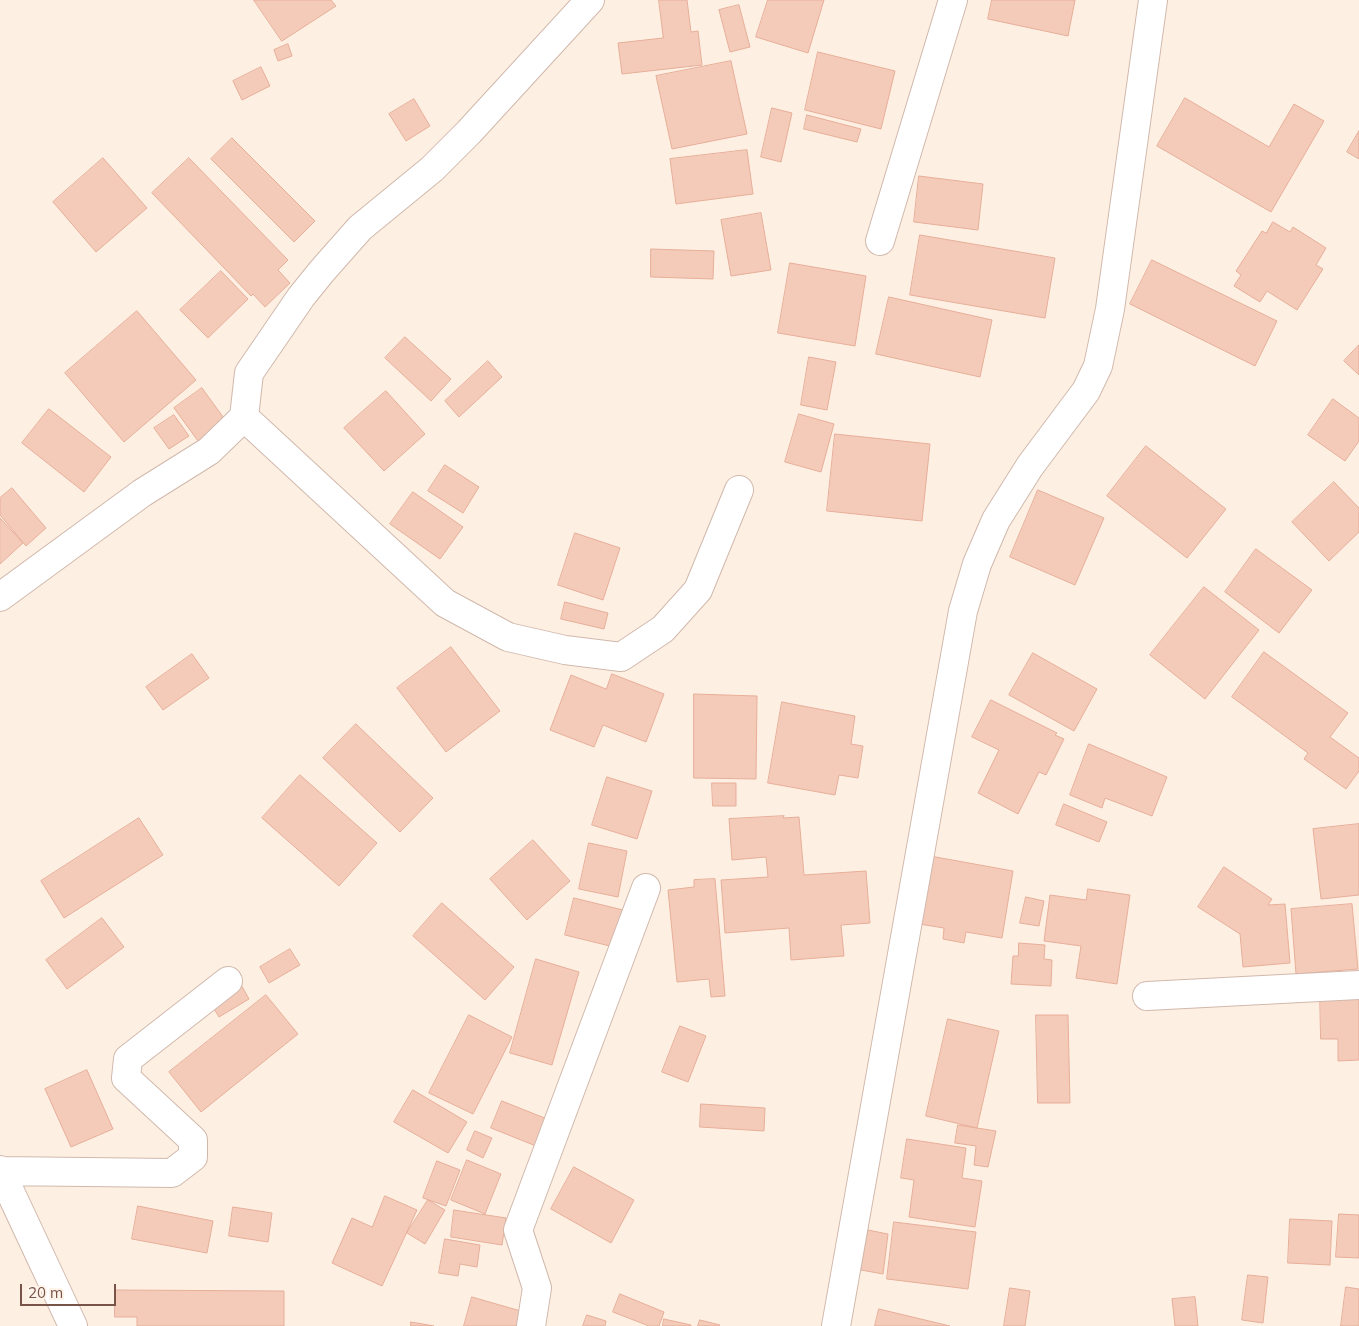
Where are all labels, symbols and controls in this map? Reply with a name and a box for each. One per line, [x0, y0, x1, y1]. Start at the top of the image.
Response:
scale bar [22, 1274, 119, 1306]
text: 20 m [28, 1283, 63, 1302]

